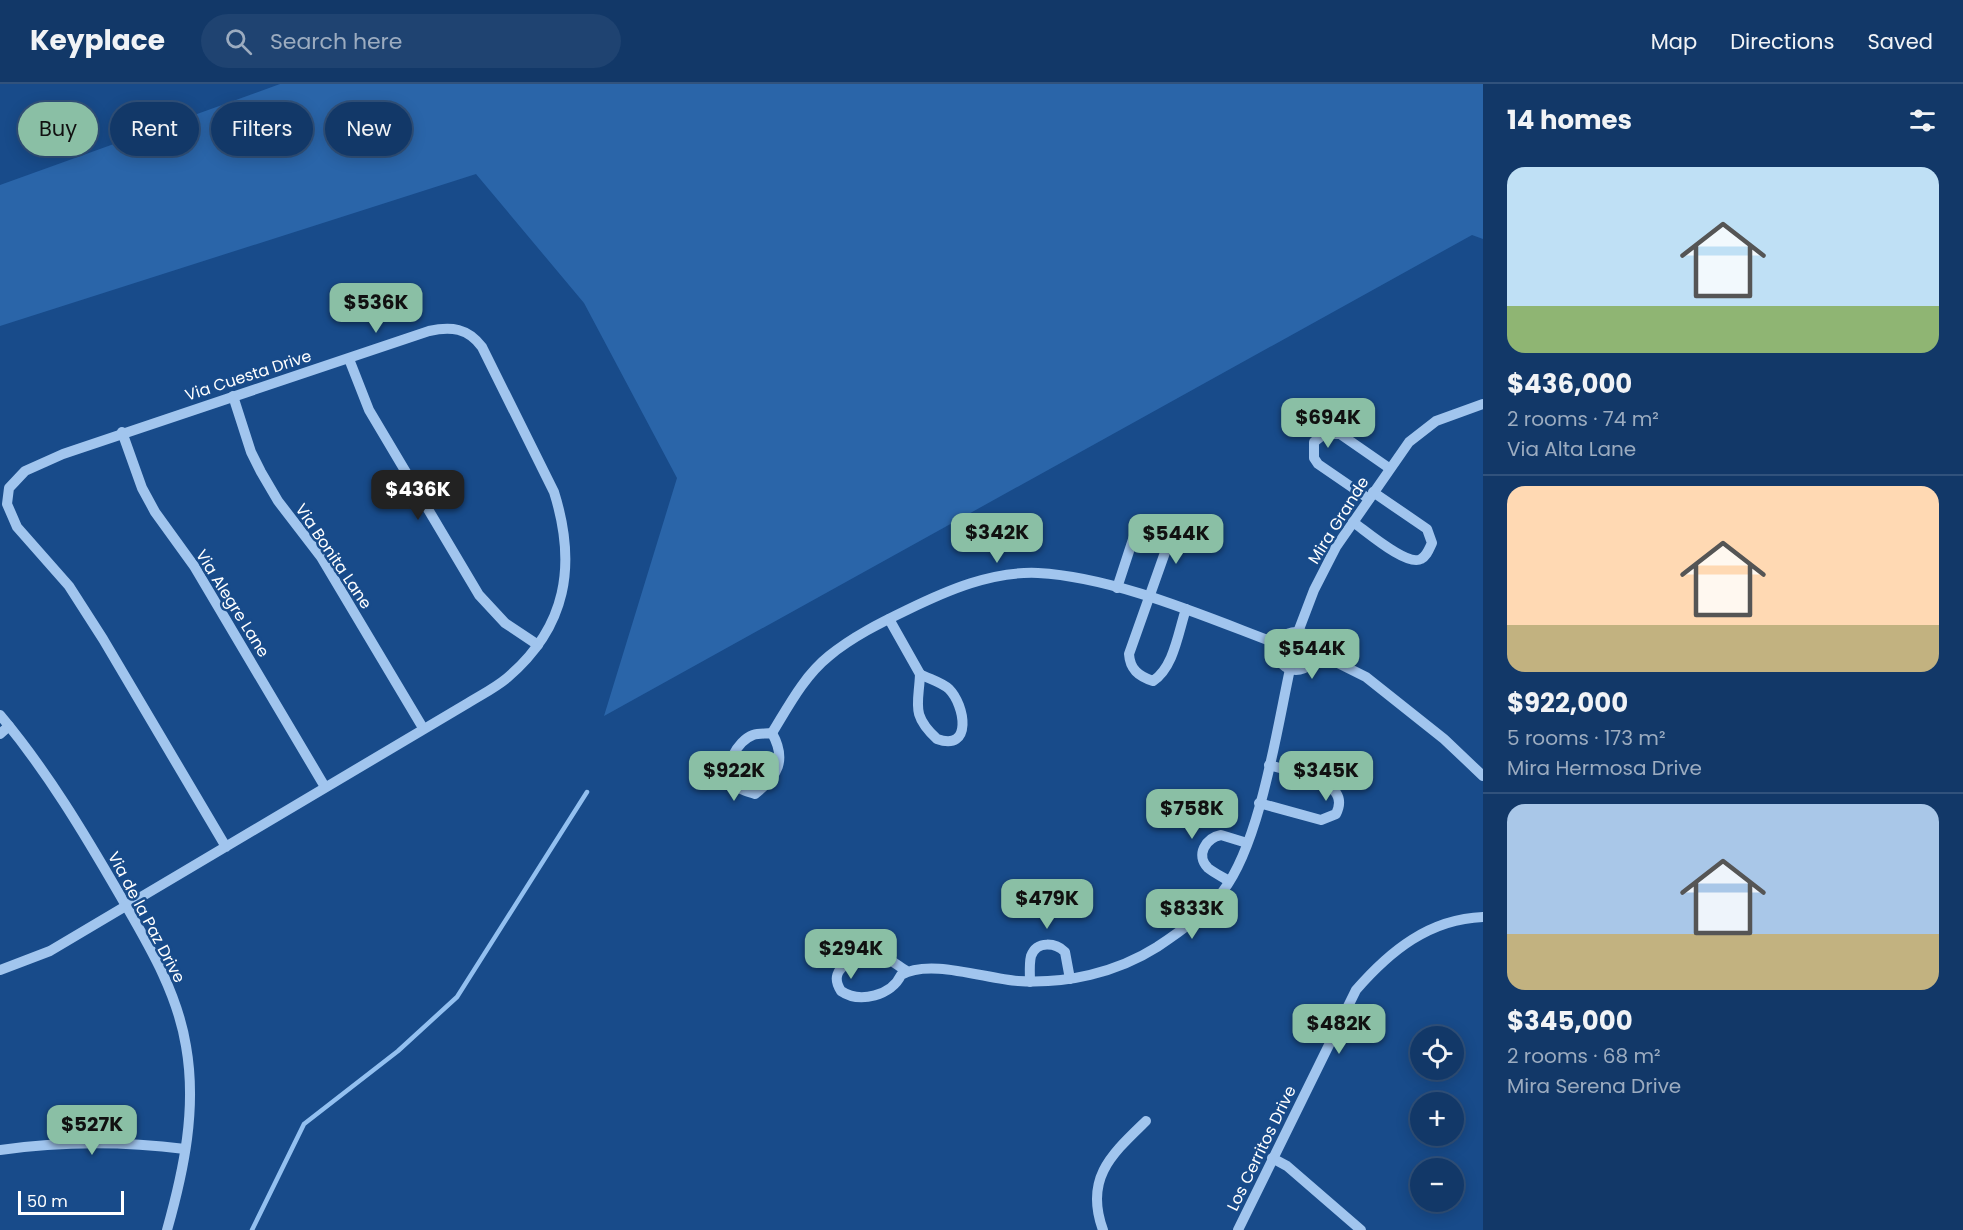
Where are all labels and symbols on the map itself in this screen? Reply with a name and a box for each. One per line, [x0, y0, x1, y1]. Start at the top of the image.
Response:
pin: $536K [334, 283, 418, 334]
street label: Via Cuesta Drive [182, 344, 314, 407]
pin: $694K [1286, 398, 1370, 449]
pin: $436K [376, 470, 460, 521]
street label: Mira Grande [1302, 472, 1374, 568]
street label: Via Bonita Lane [290, 499, 378, 614]
pin: $342K [955, 513, 1039, 564]
pin: $544K [1134, 514, 1218, 565]
street label: Via Alegre Lane [190, 545, 275, 662]
pin: $544K [1270, 629, 1354, 680]
pin: $922K [692, 751, 776, 802]
pin: $345K [1284, 751, 1368, 802]
pin: $758K [1150, 789, 1234, 840]
street label: Via de la Paz Drive [102, 848, 191, 987]
pin: $479K [1005, 879, 1089, 930]
pin: $833K [1150, 889, 1234, 940]
pin: $294K [809, 929, 893, 980]
pin: $482K [1297, 1004, 1381, 1055]
street label: Los Cerritos Drive [1221, 1082, 1302, 1215]
pin: $527K [50, 1105, 134, 1156]
scale bar [18, 1188, 124, 1216]

